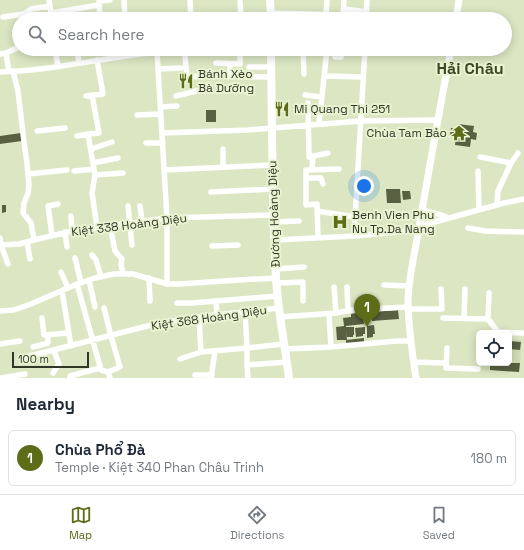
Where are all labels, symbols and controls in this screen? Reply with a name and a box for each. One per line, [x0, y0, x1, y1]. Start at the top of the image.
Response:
search box [12, 12, 512, 56]
icon: search [26, 23, 48, 45]
text: Search here [58, 25, 144, 44]
district label: Hải Châu [436, 58, 504, 79]
place label: Bánh Xèo Bà Dưỡng [198, 66, 254, 96]
restaurant icon: Bánh Xèo Bà Dưỡng [177, 72, 195, 90]
restaurant icon: Mi Quang Thi 251 [273, 100, 291, 118]
place label: Mi Quang Thi 251 [294, 101, 390, 117]
temple icon: Chùa Tam Bảo [450, 124, 468, 142]
place label: Chùa Tam Bảo [367, 125, 447, 141]
street label: Đường Hoàng Diệu [264, 160, 284, 268]
your location [354, 176, 374, 196]
place label: Benh Vien Phu Nu Tp.Da Nang [352, 207, 435, 237]
street label: Kiệt 338 Hoàng Diệu [70, 210, 188, 240]
hospital icon: Benh Vien Phu Nu Tp.Da Nang [331, 213, 349, 231]
pin: 1 [354, 294, 380, 327]
street label: Kiệt 368 Hoàng Diệu [150, 302, 268, 334]
map controls [476, 330, 512, 366]
button: locate [476, 330, 512, 366]
scale bar [12, 350, 89, 369]
text: 100 m [18, 352, 49, 366]
text: Nearby [16, 393, 75, 415]
text: Chùa Phổ Đà [55, 440, 145, 459]
text: 1 [27, 450, 33, 467]
text: 180 m [471, 450, 507, 467]
text: Temple · Kiệt 340 Phan Châu Trinh [55, 459, 264, 476]
tab: Map [69, 504, 92, 542]
tab: Directions [230, 504, 284, 542]
tab: Saved [423, 504, 455, 542]

